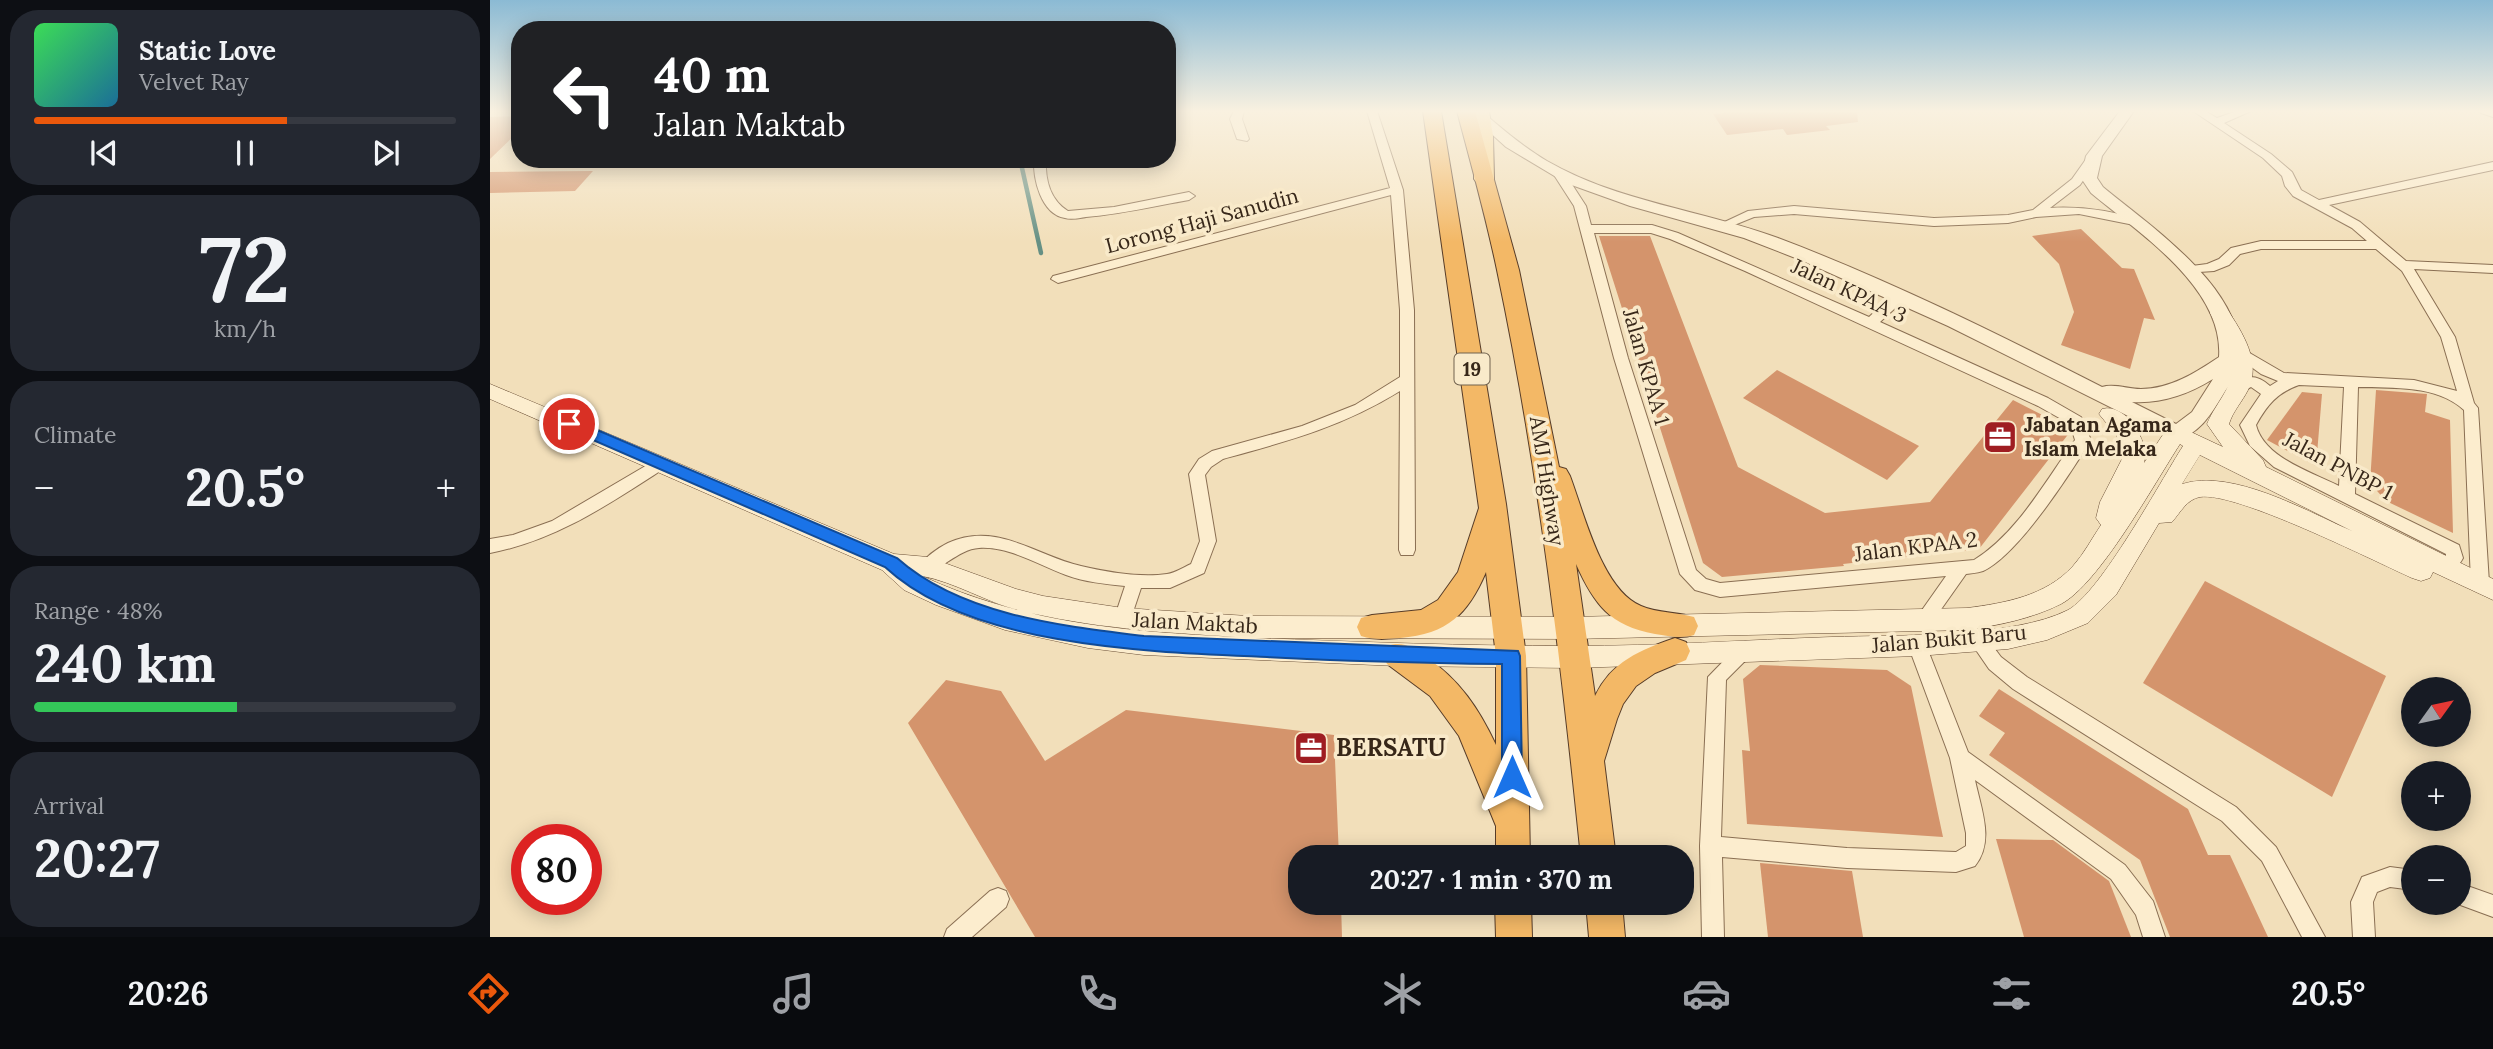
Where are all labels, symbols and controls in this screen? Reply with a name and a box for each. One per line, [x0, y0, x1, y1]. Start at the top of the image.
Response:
text: Static Love [139, 34, 276, 67]
text: 40 m [654, 43, 770, 105]
icon: left [539, 49, 630, 140]
text: Velvet Ray [139, 67, 249, 96]
text: Jalan Maktab [654, 104, 846, 145]
icon: previous [85, 134, 123, 172]
icon: pause [226, 134, 264, 172]
icon: next [367, 134, 405, 172]
street label: Lorong Haji Sanudin [1102, 182, 1302, 259]
text: 72 [199, 210, 291, 327]
street label: Jalan KPAA 3 [1786, 252, 1911, 329]
street label: Jalan KPAA 1 [1617, 305, 1676, 428]
text: km/h [214, 314, 276, 343]
road number: 19 [1454, 354, 1490, 384]
pin [539, 394, 599, 454]
icon: arrive [550, 405, 588, 443]
place label: Jabatan Agama Islam Melaka [2024, 411, 2172, 462]
street label: AMJ Highway [1524, 413, 1571, 548]
office icon: Jabatan Agama Islam Melaka [1981, 418, 2019, 456]
text: Climate [34, 420, 116, 449]
street label: Jalan PNBP 1 [2278, 425, 2398, 506]
text: 20.5° [185, 454, 305, 520]
text: − [34, 464, 54, 512]
text: + [436, 464, 456, 512]
street label: Jalan KPAA 2 [1852, 526, 1979, 568]
text: Range · 48% [34, 596, 163, 625]
street label: Jalan Maktab [1131, 606, 1259, 639]
street label: Jalan Bukit Baru [1869, 618, 2028, 659]
text: 240 km [34, 630, 216, 696]
north arrow [2401, 677, 2471, 747]
map controls [2401, 677, 2471, 915]
office icon: BERSATU [1292, 729, 1330, 767]
place label: BERSATU [1336, 732, 1446, 763]
position arrow [1475, 740, 1549, 814]
button: + [2401, 761, 2471, 831]
text: Arrival [34, 791, 104, 820]
speed limit sign: 80 [511, 824, 602, 915]
text: 20:27 [34, 825, 160, 891]
button: − [2401, 845, 2471, 915]
text: 20:27 · 1 min · 370 m [1370, 863, 1612, 896]
icon: directions [464, 969, 513, 1018]
icon: music [769, 969, 818, 1018]
icon: phone [1073, 969, 1122, 1018]
icon: climate [1378, 969, 1427, 1018]
icon: car [1682, 969, 1731, 1018]
icon: filters [1987, 969, 2036, 1018]
text: 20:26 [128, 973, 209, 1014]
text: 20.5° [2291, 973, 2365, 1014]

